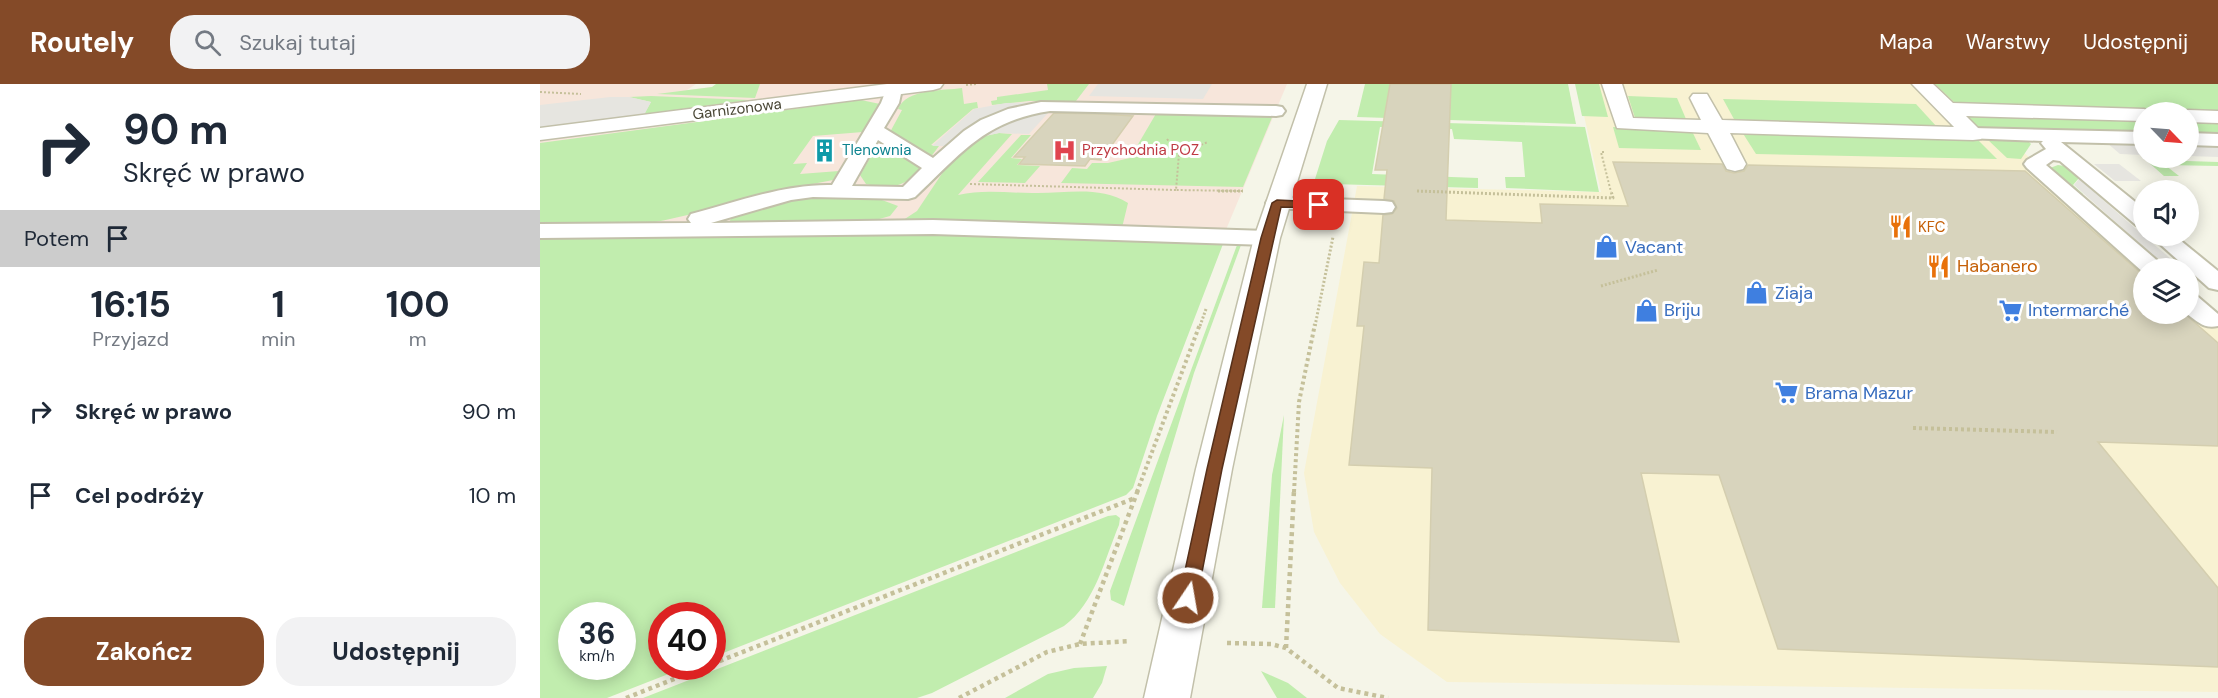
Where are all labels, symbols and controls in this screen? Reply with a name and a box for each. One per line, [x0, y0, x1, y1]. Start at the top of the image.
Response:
search box [170, 15, 590, 69]
text: Routely [30, 24, 134, 61]
icon: search [191, 26, 224, 59]
text: Szukaj tutaj [239, 28, 356, 57]
text: Mapa [1879, 28, 1933, 56]
text: Warstwy [1966, 28, 2050, 56]
text: Udostępnij [2083, 28, 2188, 56]
street label: Garnizonowa [691, 94, 783, 124]
text: 90 m [123, 102, 229, 157]
north arrow [2133, 102, 2199, 168]
map controls [2133, 102, 2199, 324]
icon: right [24, 108, 102, 186]
building icon: Tlenownia [811, 137, 837, 163]
hospital icon: Przychodnia POZ [1051, 137, 1077, 163]
place label: Tlenownia [842, 140, 911, 160]
place label: Przychodnia POZ [1082, 140, 1199, 160]
text: Skręć w prawo [123, 155, 305, 190]
pin [1293, 179, 1344, 230]
button: sound [2133, 180, 2199, 246]
icon: arrive [1302, 188, 1335, 221]
restaurant icon: KFC [1887, 214, 1913, 240]
place label: KFC [1918, 217, 1946, 237]
icon: arrive [101, 222, 134, 255]
text: Potem [24, 224, 89, 253]
shop icon: Vacant [1594, 234, 1620, 260]
place label: Vacant [1625, 235, 1683, 259]
restaurant icon: Habanero [1926, 253, 1952, 279]
place label: Habanero [1957, 254, 2038, 278]
button: layers [2133, 258, 2199, 324]
shop icon: Ziaja [1744, 280, 1770, 306]
text: 16:15 [90, 281, 171, 328]
text: 1 [272, 281, 285, 328]
text: 100 [386, 281, 450, 328]
place label: Ziaja [1775, 281, 1813, 305]
shop icon: Briju [1633, 297, 1659, 323]
supermarket icon: Intermarché [1997, 297, 2023, 323]
place label: Briju [1664, 298, 1701, 322]
place label: Intermarché [2028, 298, 2129, 322]
text: Przyjazd [92, 326, 169, 352]
text: min [261, 326, 295, 352]
text: m [409, 326, 427, 352]
supermarket icon: Brama Mazur [1774, 380, 1800, 406]
place label: Brama Mazur [1805, 381, 1913, 405]
icon: right [24, 395, 57, 428]
text: Skręć w prawo [75, 397, 232, 426]
text: 90 m [462, 397, 516, 426]
icon: arrive [24, 479, 57, 512]
text: Cel podróży [75, 481, 204, 510]
text: 10 m [469, 481, 516, 510]
position arrow [1156, 566, 1220, 630]
speed limit sign: 40 [648, 602, 726, 680]
text: 36 [578, 614, 616, 653]
button: Zakończ [24, 617, 264, 686]
button: Udostępnij [276, 617, 516, 686]
text: km/h [579, 646, 615, 666]

